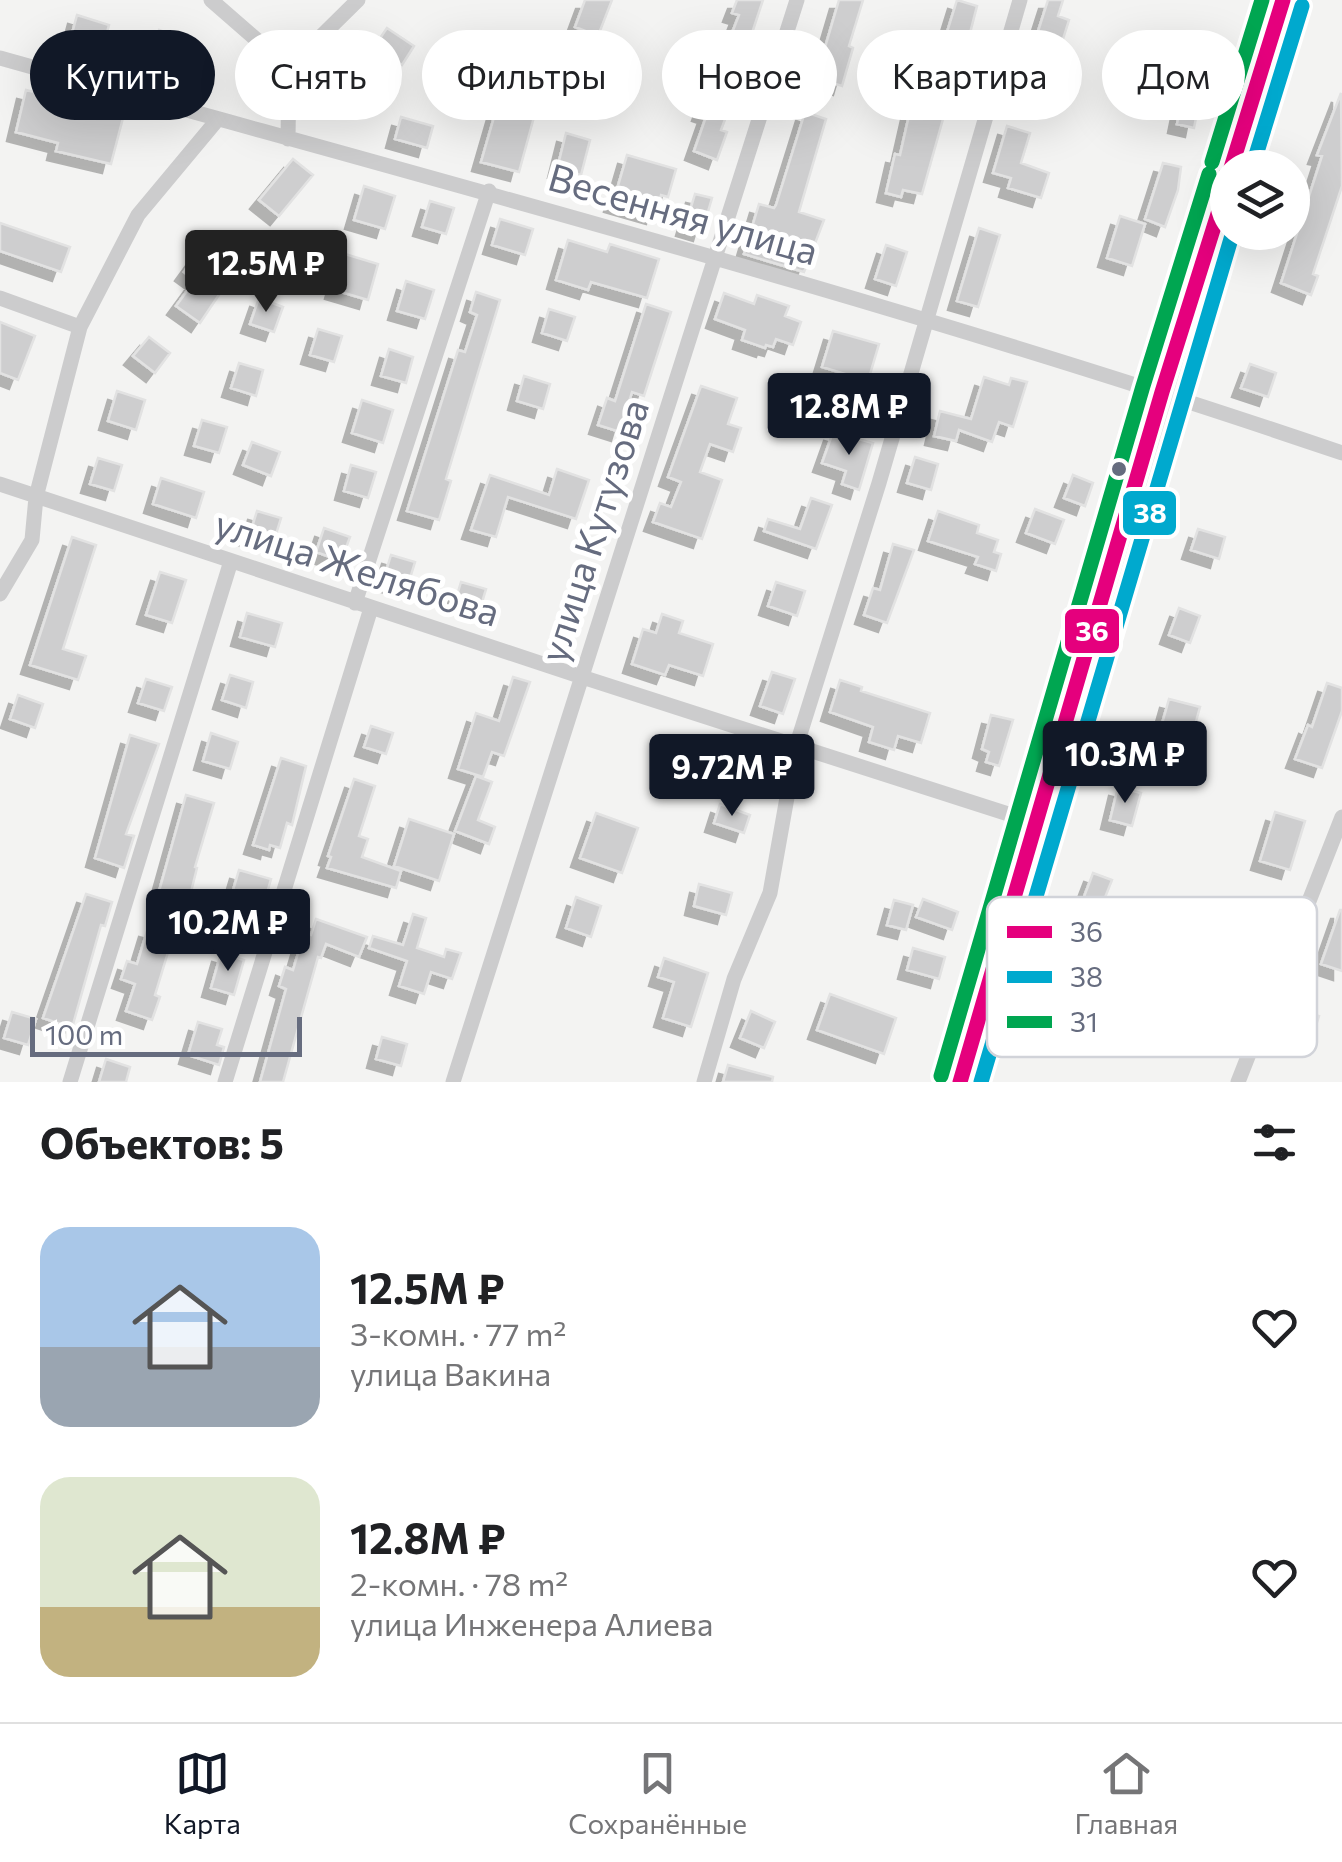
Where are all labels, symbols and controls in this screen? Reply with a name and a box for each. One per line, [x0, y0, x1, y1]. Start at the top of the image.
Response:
chip: Купить [30, 30, 215, 120]
chip: Снять [235, 30, 402, 120]
chip: Фильтры [422, 30, 642, 120]
chip: Новое [662, 30, 837, 120]
chip: Квартира [857, 30, 1082, 120]
chip: Дом [1102, 30, 1245, 120]
map controls [1210, 150, 1310, 250]
button: layers [1210, 150, 1310, 250]
street label: Весенняя улица [544, 152, 824, 273]
pin: 12.5M ₽ [174, 230, 358, 315]
text: 12.5M ₽ [207, 242, 325, 282]
pin: 12.8M ₽ [757, 373, 941, 458]
text: 12.8M ₽ [790, 385, 908, 425]
street label: улица Кутузова [528, 393, 657, 668]
unlabelled marker [1109, 459, 1129, 479]
line badge: 38 [1121, 489, 1178, 537]
text: 38 [1133, 495, 1167, 529]
street label: улица Желябова [209, 498, 506, 635]
line badge: 36 [1063, 607, 1121, 655]
text: 36 [1075, 613, 1109, 647]
pin: 10.3M ₽ [1033, 721, 1217, 806]
text: 10.3M ₽ [1065, 733, 1185, 773]
pin: 9.72M ₽ [640, 734, 824, 819]
text: 9.72M ₽ [671, 746, 793, 786]
pin: 10.2M ₽ [136, 889, 320, 974]
legend [987, 897, 1317, 1057]
text: 10.2M ₽ [168, 901, 288, 941]
text: 36 [1070, 914, 1103, 948]
text: 38 [1070, 959, 1103, 993]
text: 31 [1070, 1004, 1098, 1038]
scale bar [30, 1012, 302, 1056]
text: 100 m [45, 1017, 123, 1051]
icon: filters [1247, 1115, 1302, 1170]
text: Объектов: 5 [40, 1116, 284, 1168]
text: 12.5M ₽ [350, 1261, 505, 1313]
icon: home [120, 1267, 240, 1387]
icon: heart [1247, 1300, 1302, 1355]
text: 3-комн. · 77 m² [350, 1313, 566, 1353]
text: улица Вакина [350, 1353, 551, 1393]
text: 12.8M ₽ [350, 1511, 506, 1563]
icon: home [120, 1517, 240, 1637]
icon: heart [1247, 1550, 1302, 1605]
text: 2-комн. · 78 m² [350, 1563, 568, 1603]
text: улица Инженера Алиева [350, 1603, 713, 1643]
tab: Карта [164, 1746, 241, 1840]
tab: Сохранённые [568, 1746, 747, 1840]
tab: Главная [1074, 1746, 1178, 1840]

